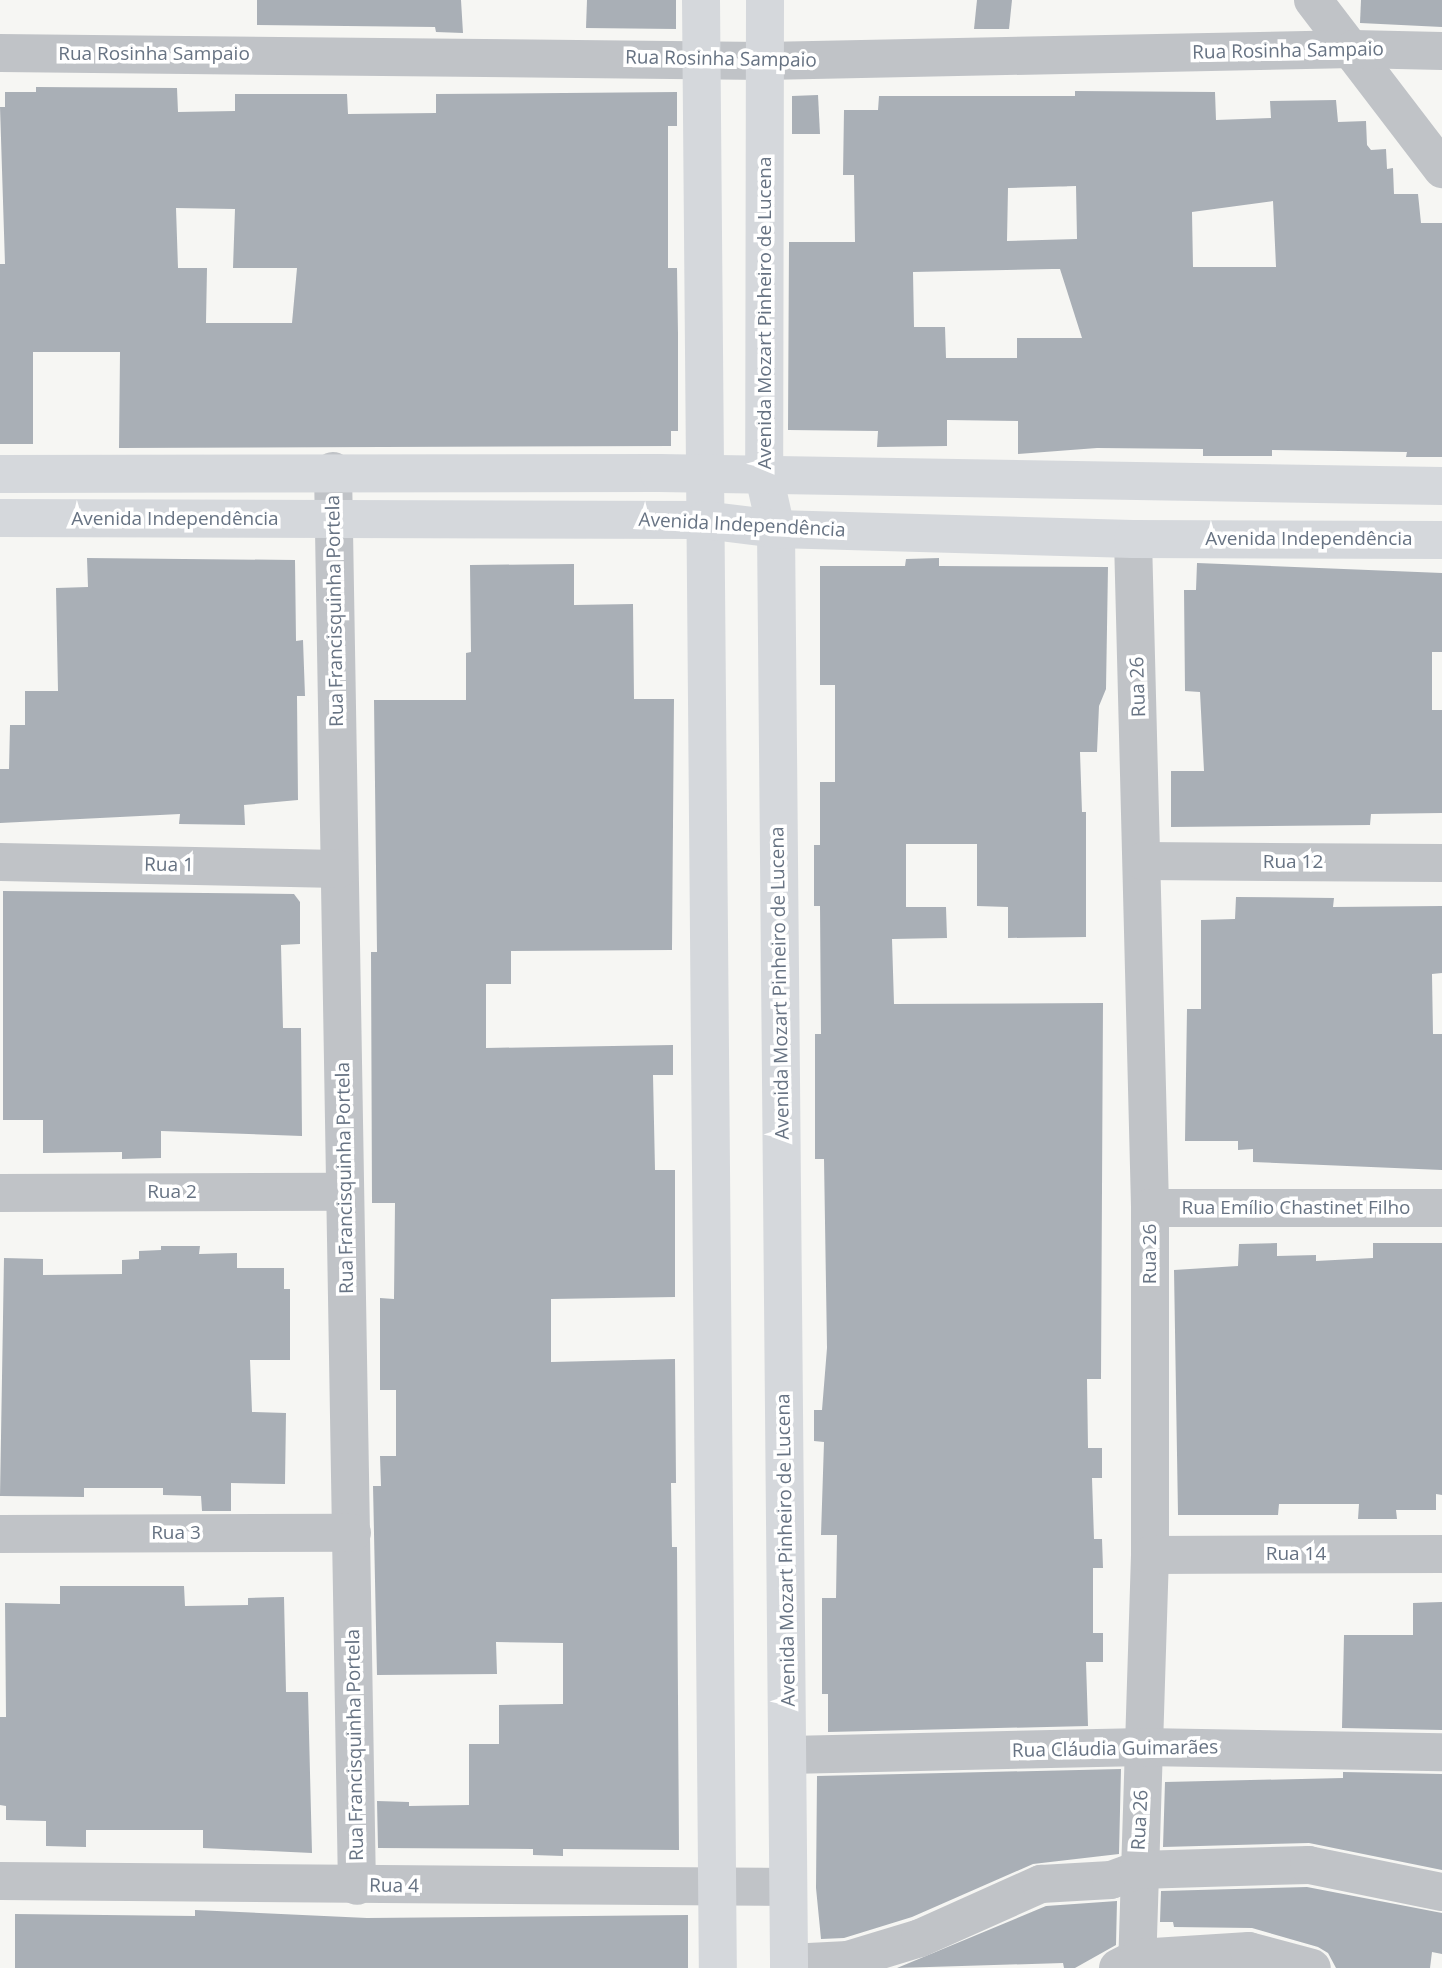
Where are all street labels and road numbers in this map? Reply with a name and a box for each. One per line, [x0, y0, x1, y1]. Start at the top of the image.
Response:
street label: Rua Rosinha Sampaio [1192, 38, 1384, 64]
street label: Rua Rosinha Sampaio [58, 43, 250, 65]
street label: Rua Rosinha Sampaio [625, 46, 817, 72]
street label: Avenida Mozart Pinheiro de Lucena [754, 156, 776, 470]
street label: Rua Francisquinha Portela [322, 495, 348, 727]
street label: Avenida Independência [71, 508, 279, 530]
street label: Avenida Independência [638, 508, 846, 542]
street label: Avenida Independência [1205, 528, 1413, 550]
street label: Rua 26 [1126, 656, 1150, 718]
street label: Avenida Mozart Pinheiro de Lucena [766, 826, 794, 1140]
street label: Rua 12 [1263, 851, 1323, 873]
street label: Rua 1 [144, 853, 194, 877]
street label: Rua Francisquinha Portela [332, 1062, 358, 1294]
street label: Rua 2 [147, 1181, 197, 1203]
street label: Rua Emílio Chastinet Filho [1181, 1197, 1411, 1219]
street label: Rua 26 [1139, 1224, 1161, 1284]
street label: Avenida Mozart Pinheiro de Lucena [772, 1393, 800, 1707]
street label: Rua 3 [151, 1522, 201, 1544]
street label: Rua 14 [1266, 1543, 1326, 1565]
street label: Rua Francisquinha Portela [342, 1629, 368, 1861]
street label: Rua Cláudia Guimarães [1012, 1736, 1218, 1762]
street label: Rua 26 [1127, 1789, 1153, 1851]
street label: Rua 4 [369, 1874, 419, 1898]

